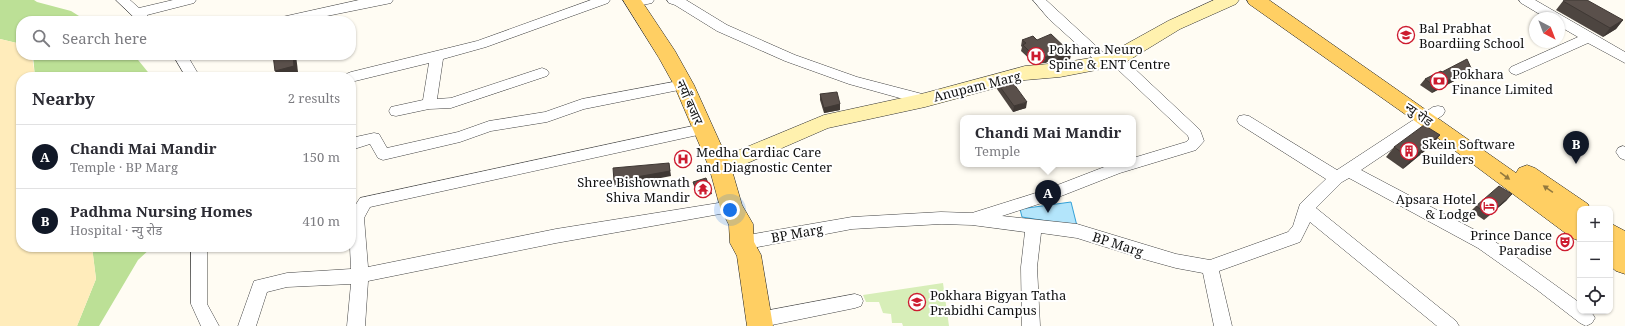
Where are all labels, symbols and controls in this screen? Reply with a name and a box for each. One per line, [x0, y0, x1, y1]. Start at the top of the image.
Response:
north arrow [1529, 12, 1565, 48]
search box [16, 16, 356, 60]
place label: Bal Prabhat Boardiing School [1419, 19, 1524, 52]
school or university icon: Bal Prabhat Boardiing School [1396, 25, 1416, 45]
icon: search [30, 27, 52, 49]
text: Search here [62, 28, 147, 48]
place label: Pokhara Neuro Spine & ENT Centre [1049, 40, 1170, 73]
hospital icon: Pokhara Neuro Spine & ENT Centre [1026, 46, 1046, 66]
place label: Pokhara Finance Limited [1452, 65, 1553, 98]
street label: Anupam Marg [931, 66, 1023, 106]
bank icon: Pokhara Finance Limited [1429, 71, 1449, 91]
street label: नयाँ बजार [672, 77, 708, 128]
text: Nearby [32, 87, 95, 110]
text: 2 results [288, 89, 340, 107]
street label: न्यु रोड [1401, 98, 1437, 131]
popup [960, 115, 1136, 167]
text: Chandi Mai Mandir [975, 122, 1121, 142]
pin: B [1563, 131, 1589, 164]
place label: Skein Software Builders [1422, 135, 1515, 168]
text: Chandi Mai Mandir [70, 138, 217, 158]
building icon: Skein Software Builders [1399, 141, 1419, 161]
text: Temple [975, 142, 1020, 160]
place label: Medha Cardiac Care and Diagnostic Center [696, 143, 832, 176]
text: A [40, 148, 50, 166]
text: 150 m [303, 148, 340, 166]
hospital icon: Medha Cardiac Care and Diagnostic Center [673, 149, 693, 169]
text: Temple · BP Marg [70, 158, 178, 176]
one-way arrow [1499, 172, 1510, 180]
place label: Shree Bishownath Shiva Mandir [577, 173, 690, 206]
temple icon: Shree Bishownath Shiva Mandir [693, 179, 713, 199]
pin: A [1035, 180, 1061, 213]
one-way arrow [1543, 185, 1553, 193]
place label: Apsara Hotel & Lodge [1396, 190, 1476, 223]
hotel icon: Apsara Hotel & Lodge [1479, 196, 1499, 216]
your location [720, 200, 740, 220]
text: Padhma Nursing Homes [70, 201, 253, 221]
map controls [1577, 206, 1613, 314]
button: + [1577, 206, 1613, 242]
text: B [41, 212, 49, 230]
text: 410 m [303, 212, 340, 230]
street label: BP Marg [770, 220, 824, 246]
text: Hospital · न्यु रोड [70, 221, 162, 239]
place label: Prince Dance Paradise [1470, 226, 1552, 259]
street label: BP Marg [1090, 227, 1146, 261]
theatre icon: Prince Dance Paradise [1555, 232, 1575, 252]
button: − [1577, 242, 1613, 278]
button: locate [1577, 278, 1613, 314]
place label: Pokhara Bigyan Tatha Prabidhi Campus [930, 286, 1066, 319]
school or university icon: Pokhara Bigyan Tatha Prabidhi Campus [907, 292, 927, 312]

